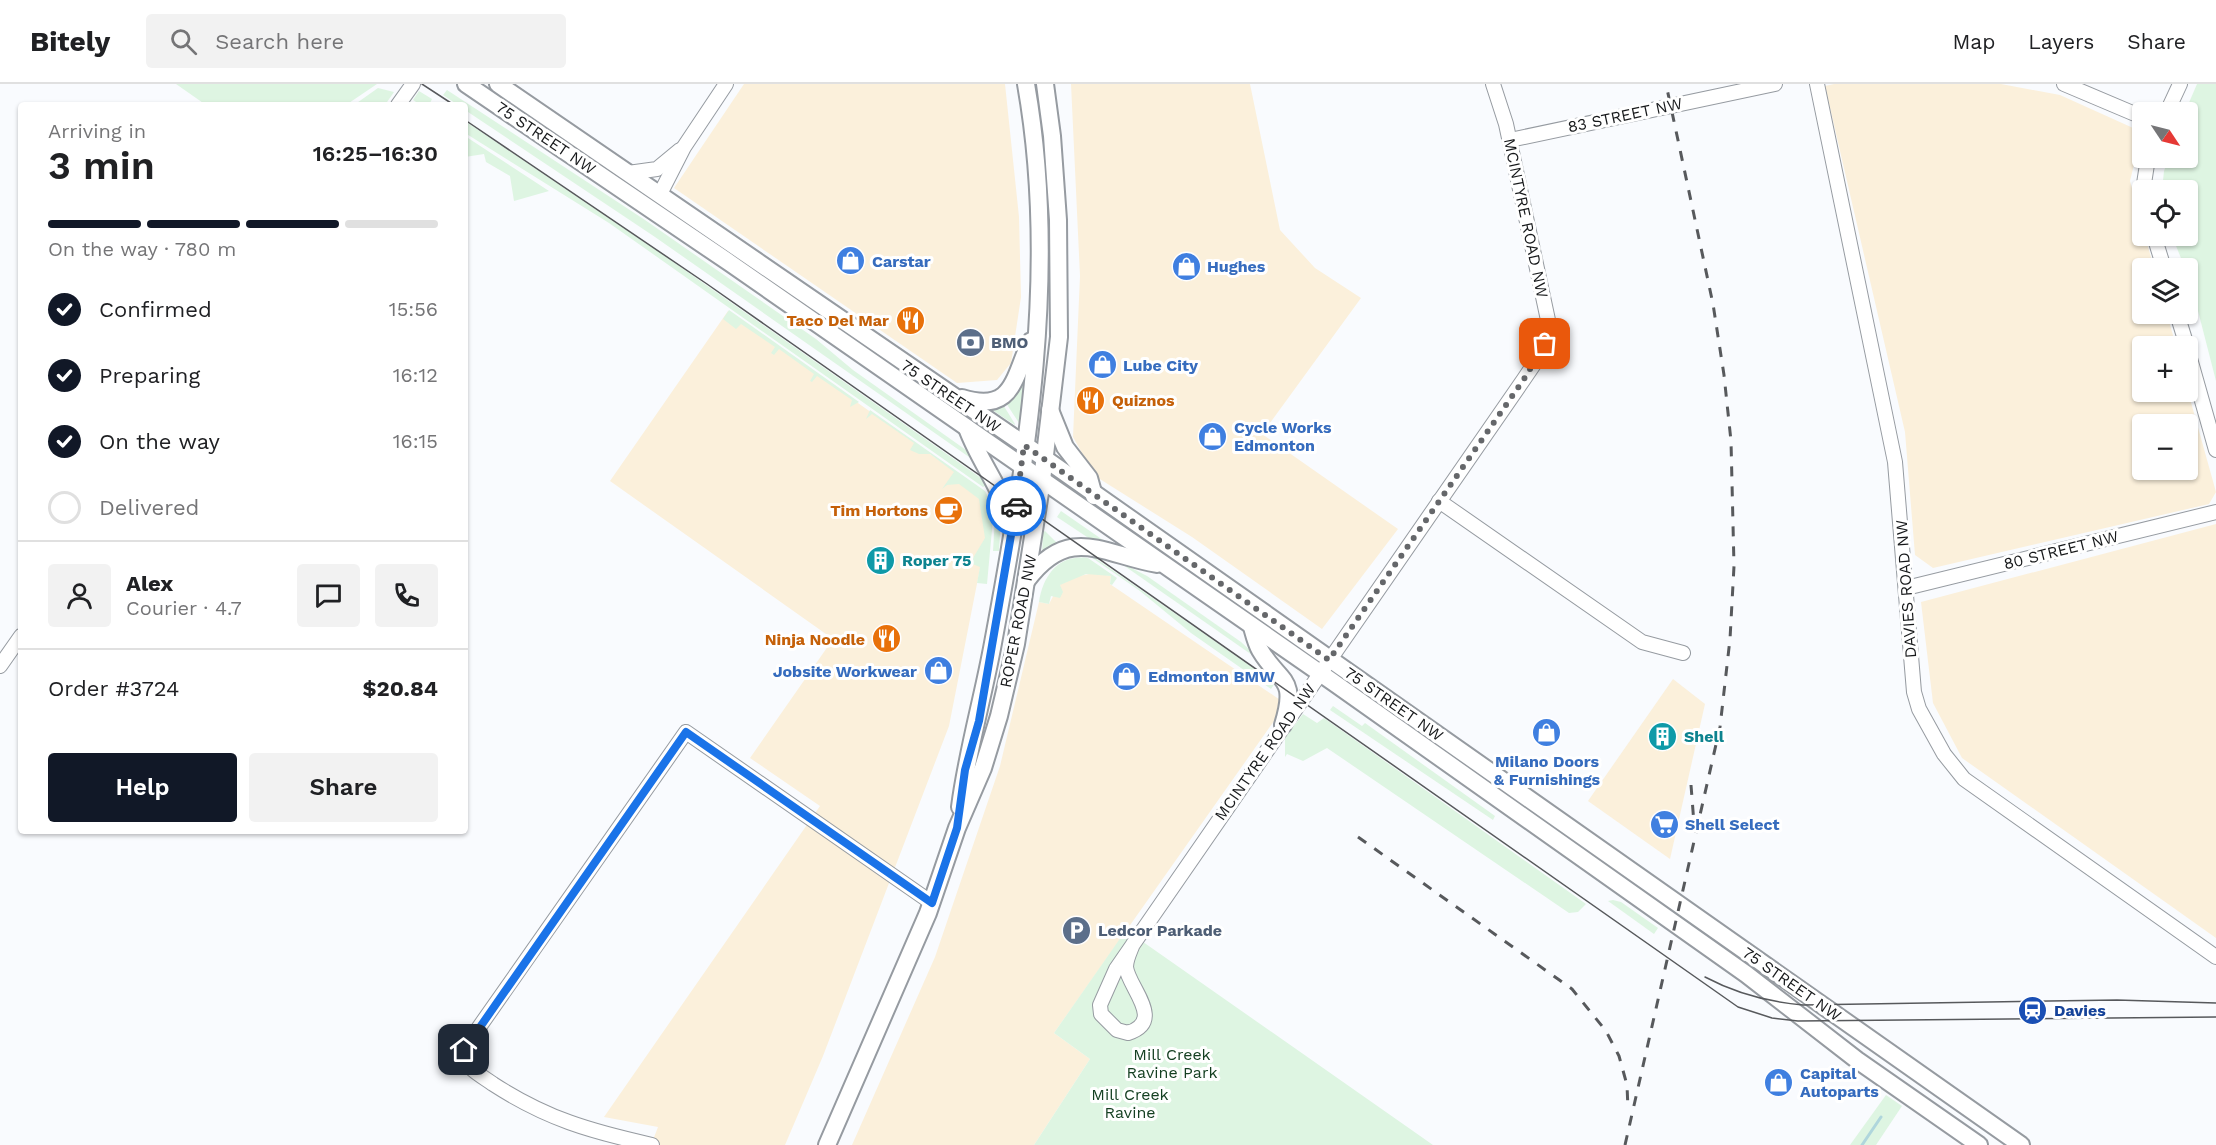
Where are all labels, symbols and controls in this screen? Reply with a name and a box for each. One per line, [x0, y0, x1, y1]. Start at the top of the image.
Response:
search box [146, 14, 566, 68]
text: Bitely [30, 25, 110, 58]
icon: search [167, 25, 200, 58]
text: Search here [215, 29, 344, 54]
text: Map [1952, 29, 1995, 54]
text: Layers [2028, 29, 2094, 54]
text: Share [2127, 29, 2186, 54]
street label: 83 STREET NW [1566, 94, 1684, 136]
street label: 75 STREET NW [493, 98, 599, 178]
north arrow [2132, 102, 2198, 168]
map controls [2132, 102, 2198, 480]
text: Arriving in [48, 119, 146, 143]
street label: MCINTYRE ROAD NW [1500, 136, 1552, 300]
text: 16:25–16:30 [313, 141, 438, 166]
text: 3 min [48, 143, 155, 188]
button: locate [2132, 180, 2198, 246]
text: On the way · 780 m [48, 237, 236, 261]
shop icon: Carstar [835, 245, 867, 277]
shop icon: Hughes [1170, 250, 1202, 282]
place label: Carstar [872, 252, 931, 271]
place label: Hughes [1207, 257, 1266, 276]
button: layers [2132, 258, 2198, 324]
icon: check [48, 293, 81, 326]
text: Confirmed [99, 297, 212, 322]
text: 15:56 [389, 297, 438, 321]
restaurant icon: Taco Del Mar [894, 304, 926, 336]
place label: Taco Del Mar [787, 311, 889, 330]
pin [1519, 318, 1570, 369]
bank icon: BMO [954, 326, 986, 358]
icon: bag [1528, 327, 1561, 360]
place label: BMO [991, 333, 1029, 352]
button: + [2132, 336, 2198, 402]
shop icon: Lube City [1086, 349, 1118, 381]
street label: 75 STREET NW [898, 356, 1004, 436]
place label: Lube City [1123, 356, 1199, 375]
icon: check [48, 359, 81, 392]
text: Preparing [99, 363, 200, 388]
text: 16:12 [393, 363, 438, 387]
restaurant icon: Quiznos [1075, 384, 1107, 416]
place label: Quiznos [1112, 391, 1175, 410]
button: − [2132, 414, 2198, 480]
place label: Cycle Works Edmonton [1234, 418, 1332, 455]
shop icon: Cycle Works Edmonton [1197, 420, 1229, 452]
icon: check [48, 425, 81, 458]
text: On the way [99, 429, 220, 454]
text: 16:15 [393, 429, 438, 453]
courier [986, 476, 1046, 536]
icon: car [1000, 490, 1033, 523]
cafe icon: Tim Hortons [933, 494, 965, 526]
text: Delivered [99, 495, 199, 520]
place label: Tim Hortons [830, 501, 928, 520]
street label: DAVIES ROAD NW [1892, 519, 1920, 659]
street label: 80 STREET NW [2002, 527, 2120, 573]
building icon: Roper 75 [865, 544, 897, 576]
place label: Roper 75 [902, 551, 971, 570]
street label: ROPER ROAD NW [996, 553, 1040, 689]
button: person [48, 564, 111, 627]
button: chat [297, 564, 360, 627]
button: phone [375, 564, 438, 627]
text: Alex [126, 571, 173, 596]
text: Courier · 4.7 [126, 596, 242, 620]
restaurant icon: Ninja Noodle [870, 623, 902, 655]
place label: Ninja Noodle [765, 630, 865, 649]
shop icon: Jobsite Workwear [922, 655, 954, 687]
shop icon: Edmonton BMW [1111, 660, 1143, 692]
place label: Jobsite Workwear [773, 662, 917, 681]
street label: 75 STREET NW [1341, 663, 1447, 745]
place label: Edmonton BMW [1148, 667, 1275, 686]
text: Order #3724 [48, 676, 179, 701]
text: $20.84 [362, 676, 438, 701]
street label: MCINTYRE ROAD NW [1211, 680, 1319, 824]
shop icon: Milano Doors & Furnishings [1531, 717, 1563, 749]
building icon: Shell [1647, 720, 1679, 752]
place label: Shell [1684, 727, 1725, 746]
place label: Milano Doors & Furnishings [1494, 752, 1601, 789]
button: Help [48, 753, 237, 822]
button: Share [249, 753, 438, 822]
supermarket icon: Shell Select [1648, 808, 1680, 840]
place label: Shell Select [1685, 815, 1779, 834]
parking icon: Ledcor Parkade [1061, 914, 1093, 946]
place label: Ledcor Parkade [1098, 921, 1222, 940]
street label: 75 STREET NW [1739, 943, 1845, 1025]
station icon: Davies [2017, 994, 2049, 1026]
place label: Davies [2054, 1001, 2106, 1020]
pin [438, 1024, 489, 1075]
icon: home [447, 1033, 480, 1066]
park label: Mill Creek Ravine Park [1126, 1045, 1218, 1082]
place label: Capital Autoparts [1800, 1064, 1879, 1101]
shop icon: Capital Autoparts [1763, 1066, 1795, 1098]
park label: Mill Creek Ravine [1091, 1085, 1169, 1122]

